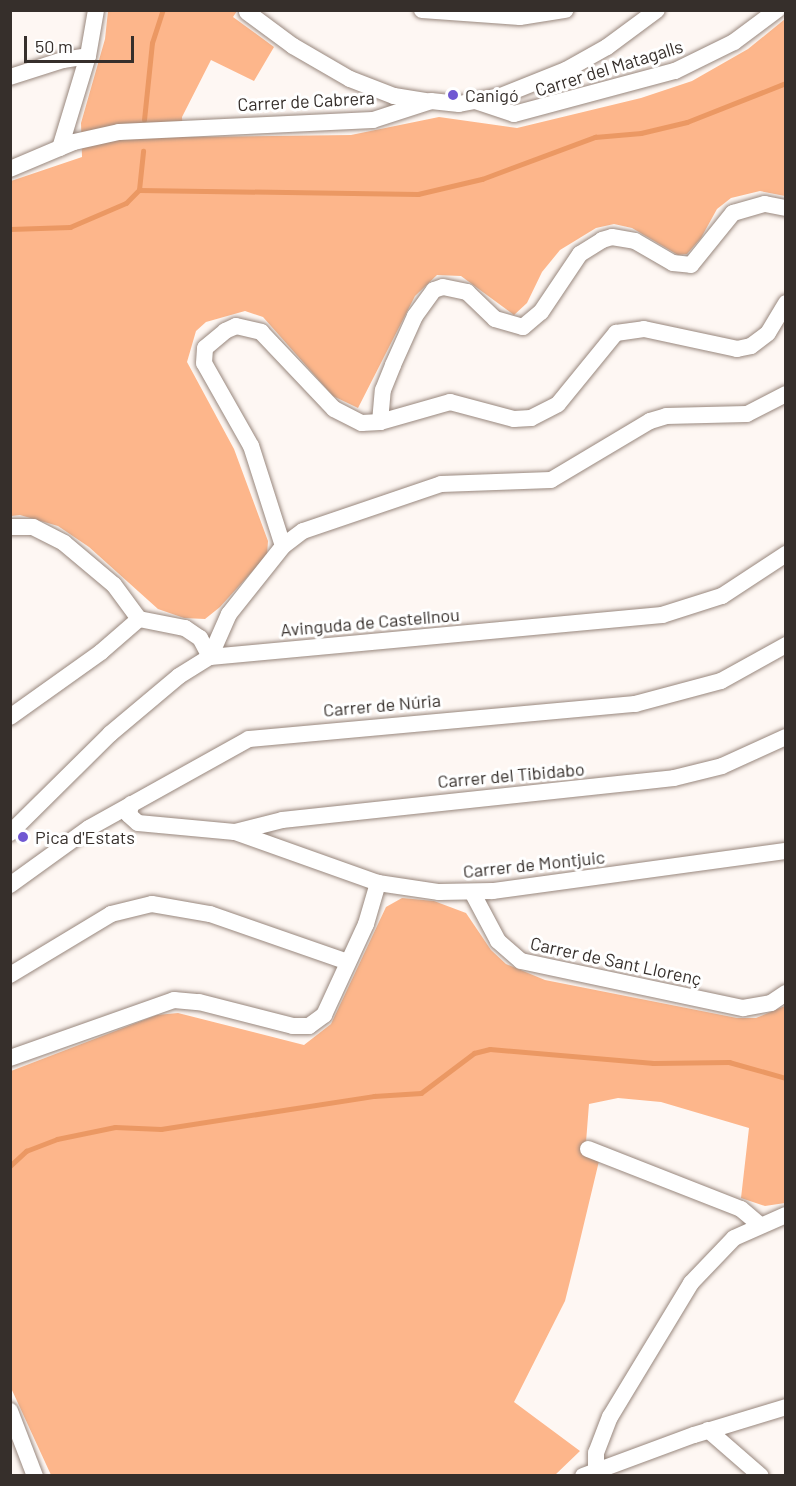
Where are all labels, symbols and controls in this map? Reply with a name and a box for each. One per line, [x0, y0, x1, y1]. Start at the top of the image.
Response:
scale bar [27, 24, 136, 62]
text: 50 m [35, 35, 73, 57]
street label: Carrer del Matagalls [532, 35, 686, 101]
place label: Canigó [465, 84, 519, 106]
street label: Carrer de Cabrera [237, 87, 375, 115]
marker: Canigó [446, 88, 460, 102]
street label: Avinguda de Castellnou [279, 603, 461, 641]
street label: Carrer de Núria [322, 689, 442, 721]
street label: Carrer del Tibidabo [437, 758, 585, 792]
place label: Pica d'Estats [35, 826, 135, 848]
marker: Pica d'Estats [16, 830, 30, 844]
street label: Carrer de Montjuic [462, 846, 606, 882]
street label: Carrer de Sant Llorenç [528, 932, 704, 990]

